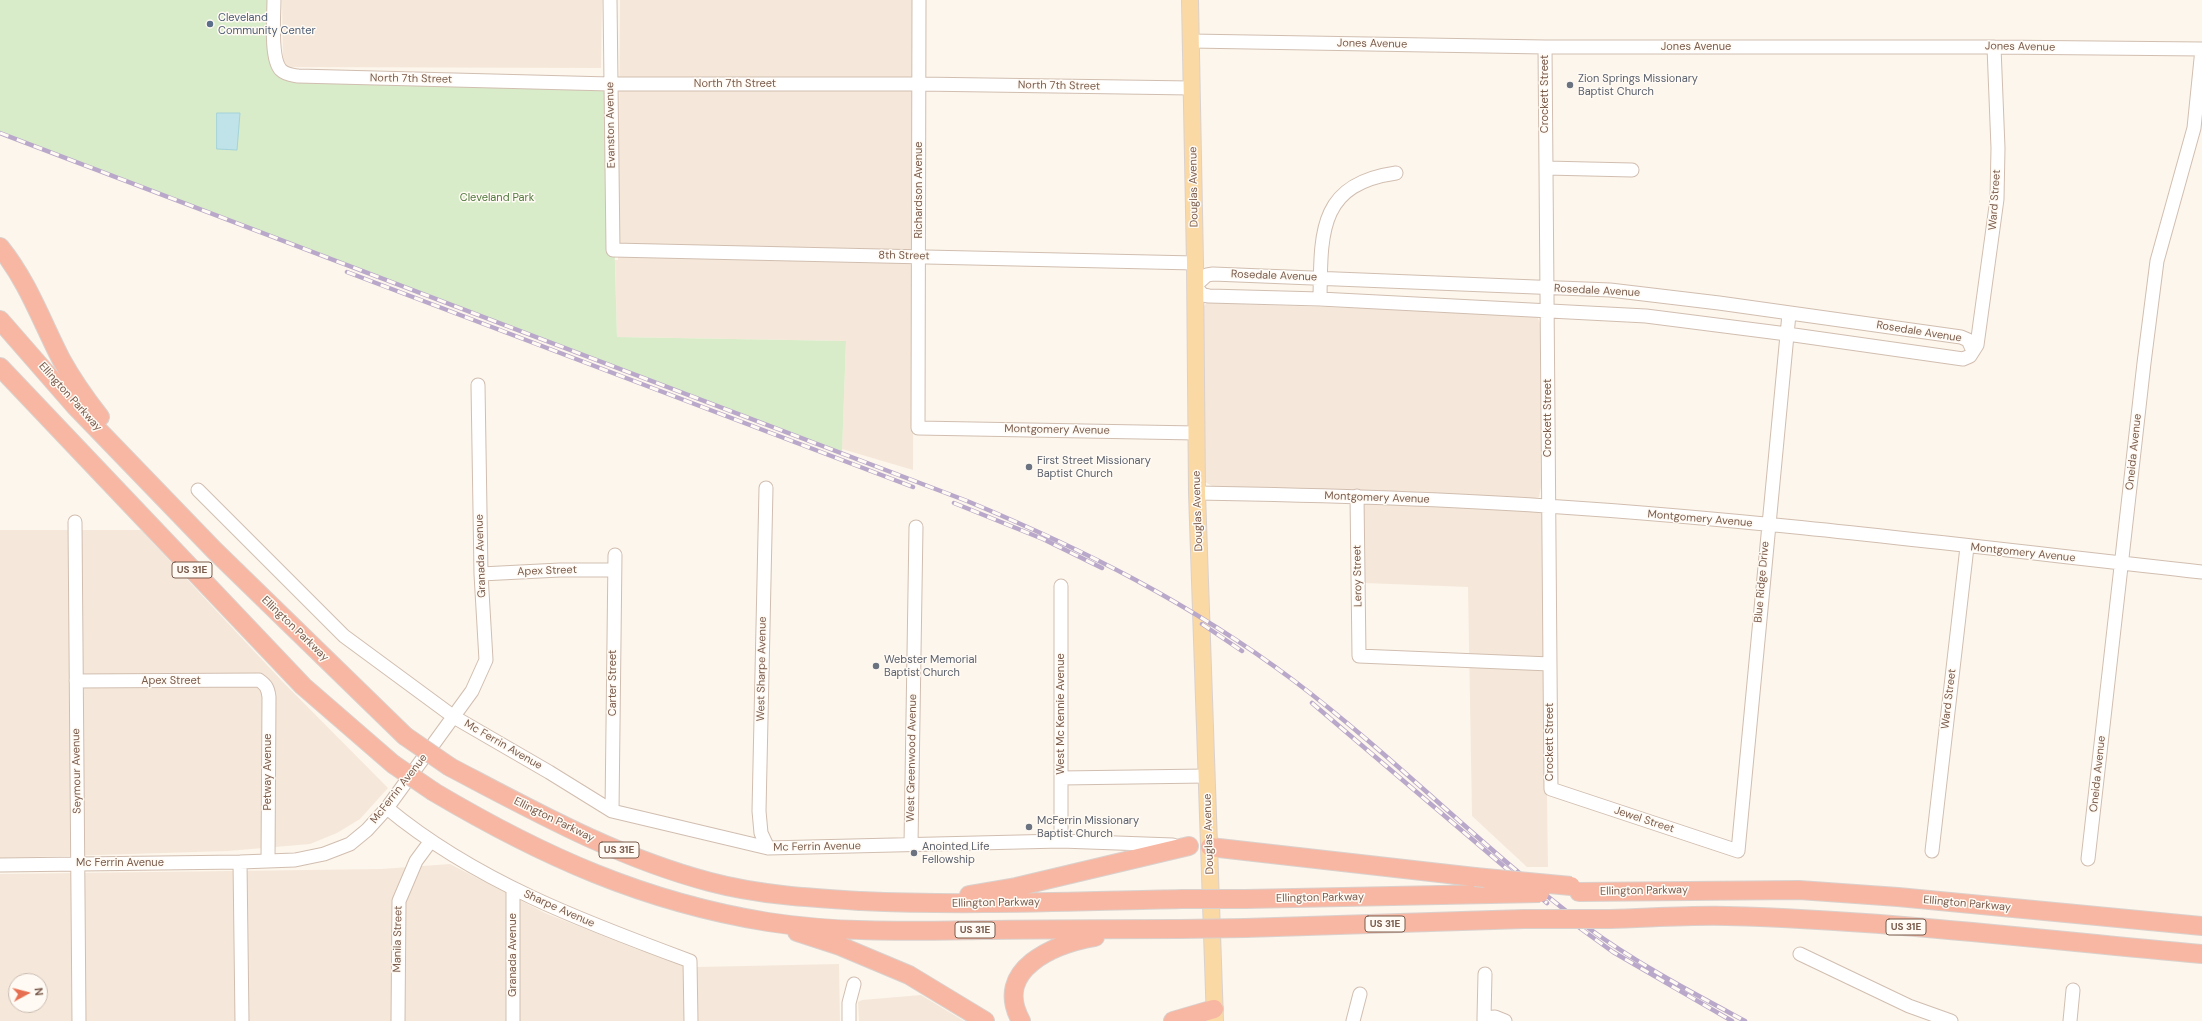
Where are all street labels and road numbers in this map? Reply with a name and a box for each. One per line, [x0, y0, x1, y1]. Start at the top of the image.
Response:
street label: Jones Avenue [1337, 37, 1407, 51]
street label: Jones Avenue [1661, 40, 1731, 54]
street label: Jones Avenue [1985, 40, 2055, 54]
street label: Crockett Street [1538, 55, 1552, 133]
street label: North 7th Street [370, 72, 452, 86]
street label: North 7th Street [694, 77, 776, 91]
street label: North 7th Street [1018, 79, 1100, 93]
street label: Evanston Avenue [604, 82, 618, 168]
street label: Richardson Avenue [912, 141, 926, 239]
street label: Douglas Avenue [1187, 146, 1201, 228]
street label: Ward Street [1986, 169, 2004, 231]
street label: 8th Street [878, 249, 930, 263]
street label: Rosedale Avenue [1231, 268, 1317, 284]
street label: Rosedale Avenue [1554, 282, 1640, 300]
street label: Rosedale Avenue [1875, 319, 1963, 345]
street label: Ellington Parkway [36, 360, 104, 434]
street label: Crockett Street [1541, 379, 1555, 457]
street label: Oneida Avenue [2123, 413, 2145, 491]
street label: Montgomery Avenue [1004, 422, 1110, 438]
street label: Douglas Avenue [1190, 470, 1206, 552]
street label: Montgomery Avenue [1324, 490, 1430, 506]
street label: Montgomery Avenue [1647, 508, 1753, 530]
street label: Granada Avenue [473, 514, 489, 598]
street label: Blue Ridge Drive [1752, 541, 1772, 623]
street label: Montgomery Avenue [1970, 541, 2076, 565]
street label: Leroy Street [1351, 545, 1365, 607]
road number: US 31E [172, 562, 212, 578]
street label: Apex Street [517, 563, 577, 579]
street label: Ellington Parkway [259, 594, 331, 664]
street label: West Sharpe Avenue [754, 616, 770, 722]
street label: Carter Street [606, 650, 620, 716]
street label: West Mc Kennie Avenue [1054, 653, 1068, 775]
street label: Ward Street [1939, 668, 1959, 730]
street label: Apex Street [141, 674, 201, 688]
street label: West Greenwood Avenue [904, 694, 920, 822]
street label: Crockett Street [1543, 703, 1557, 781]
street label: Mc Ferrin Avenue [462, 717, 544, 773]
street label: Seymour Avenue [70, 728, 84, 814]
street label: Petway Avenue [261, 734, 275, 810]
street label: Oneida Avenue [2087, 735, 2109, 813]
street label: McFerrin Avenue [368, 752, 430, 826]
street label: Douglas Avenue [1201, 793, 1217, 875]
street label: Ellington Parkway [512, 795, 596, 845]
street label: Jewel Street [1612, 804, 1676, 836]
street label: Mc Ferrin Avenue [773, 840, 861, 854]
road number: US 31E [599, 842, 639, 858]
street label: Mc Ferrin Avenue [76, 856, 164, 870]
street label: Ellington Parkway [1600, 884, 1688, 898]
street label: Sharpe Avenue [522, 887, 596, 931]
street label: Ellington Parkway [1276, 891, 1364, 905]
street label: Ellington Parkway [1923, 894, 2011, 914]
street label: Ellington Parkway [952, 896, 1040, 910]
street label: Manila Street [391, 906, 405, 972]
street label: Granada Avenue [506, 913, 520, 997]
road number: US 31E [1365, 916, 1405, 932]
road number: US 31E [1886, 919, 1926, 935]
road number: US 31E [955, 922, 995, 938]

